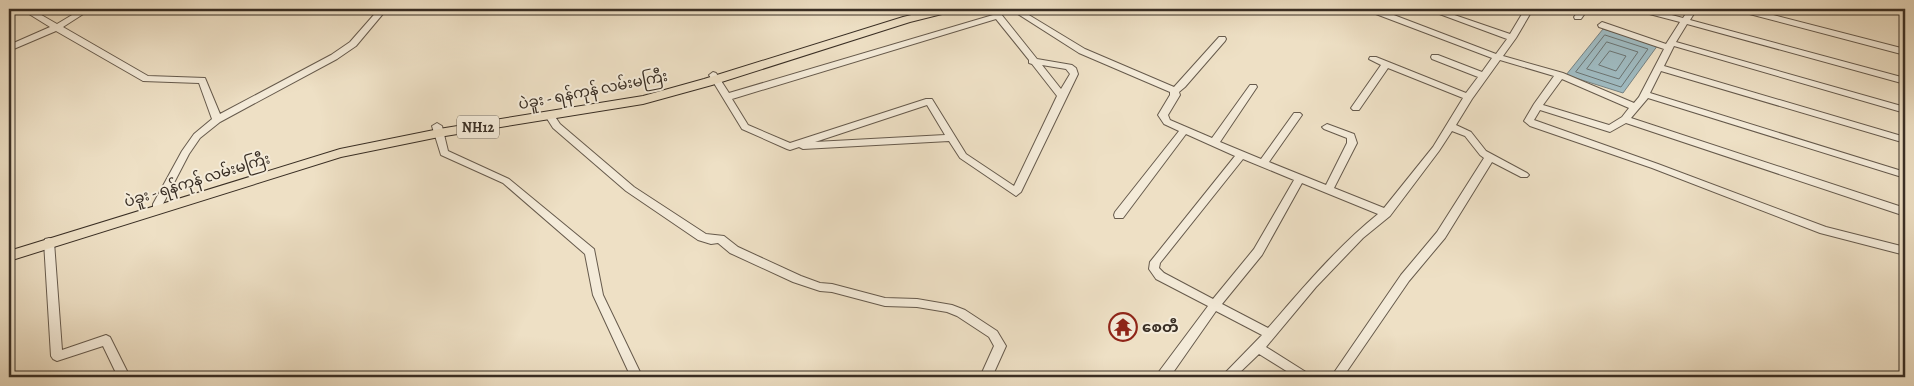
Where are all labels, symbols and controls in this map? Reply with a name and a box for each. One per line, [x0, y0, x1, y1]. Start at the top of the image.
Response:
street label: ပဲခူး - ရန်ကုန် လမ်းမကြီး [517, 66, 670, 116]
road number: NH12 [457, 115, 499, 138]
street label: ပဲခူး - ရန်ကုန် လမ်းမကြီး [122, 148, 273, 214]
temple icon: စေတီ [1108, 312, 1138, 342]
place label: စေတီ [1142, 317, 1179, 337]

